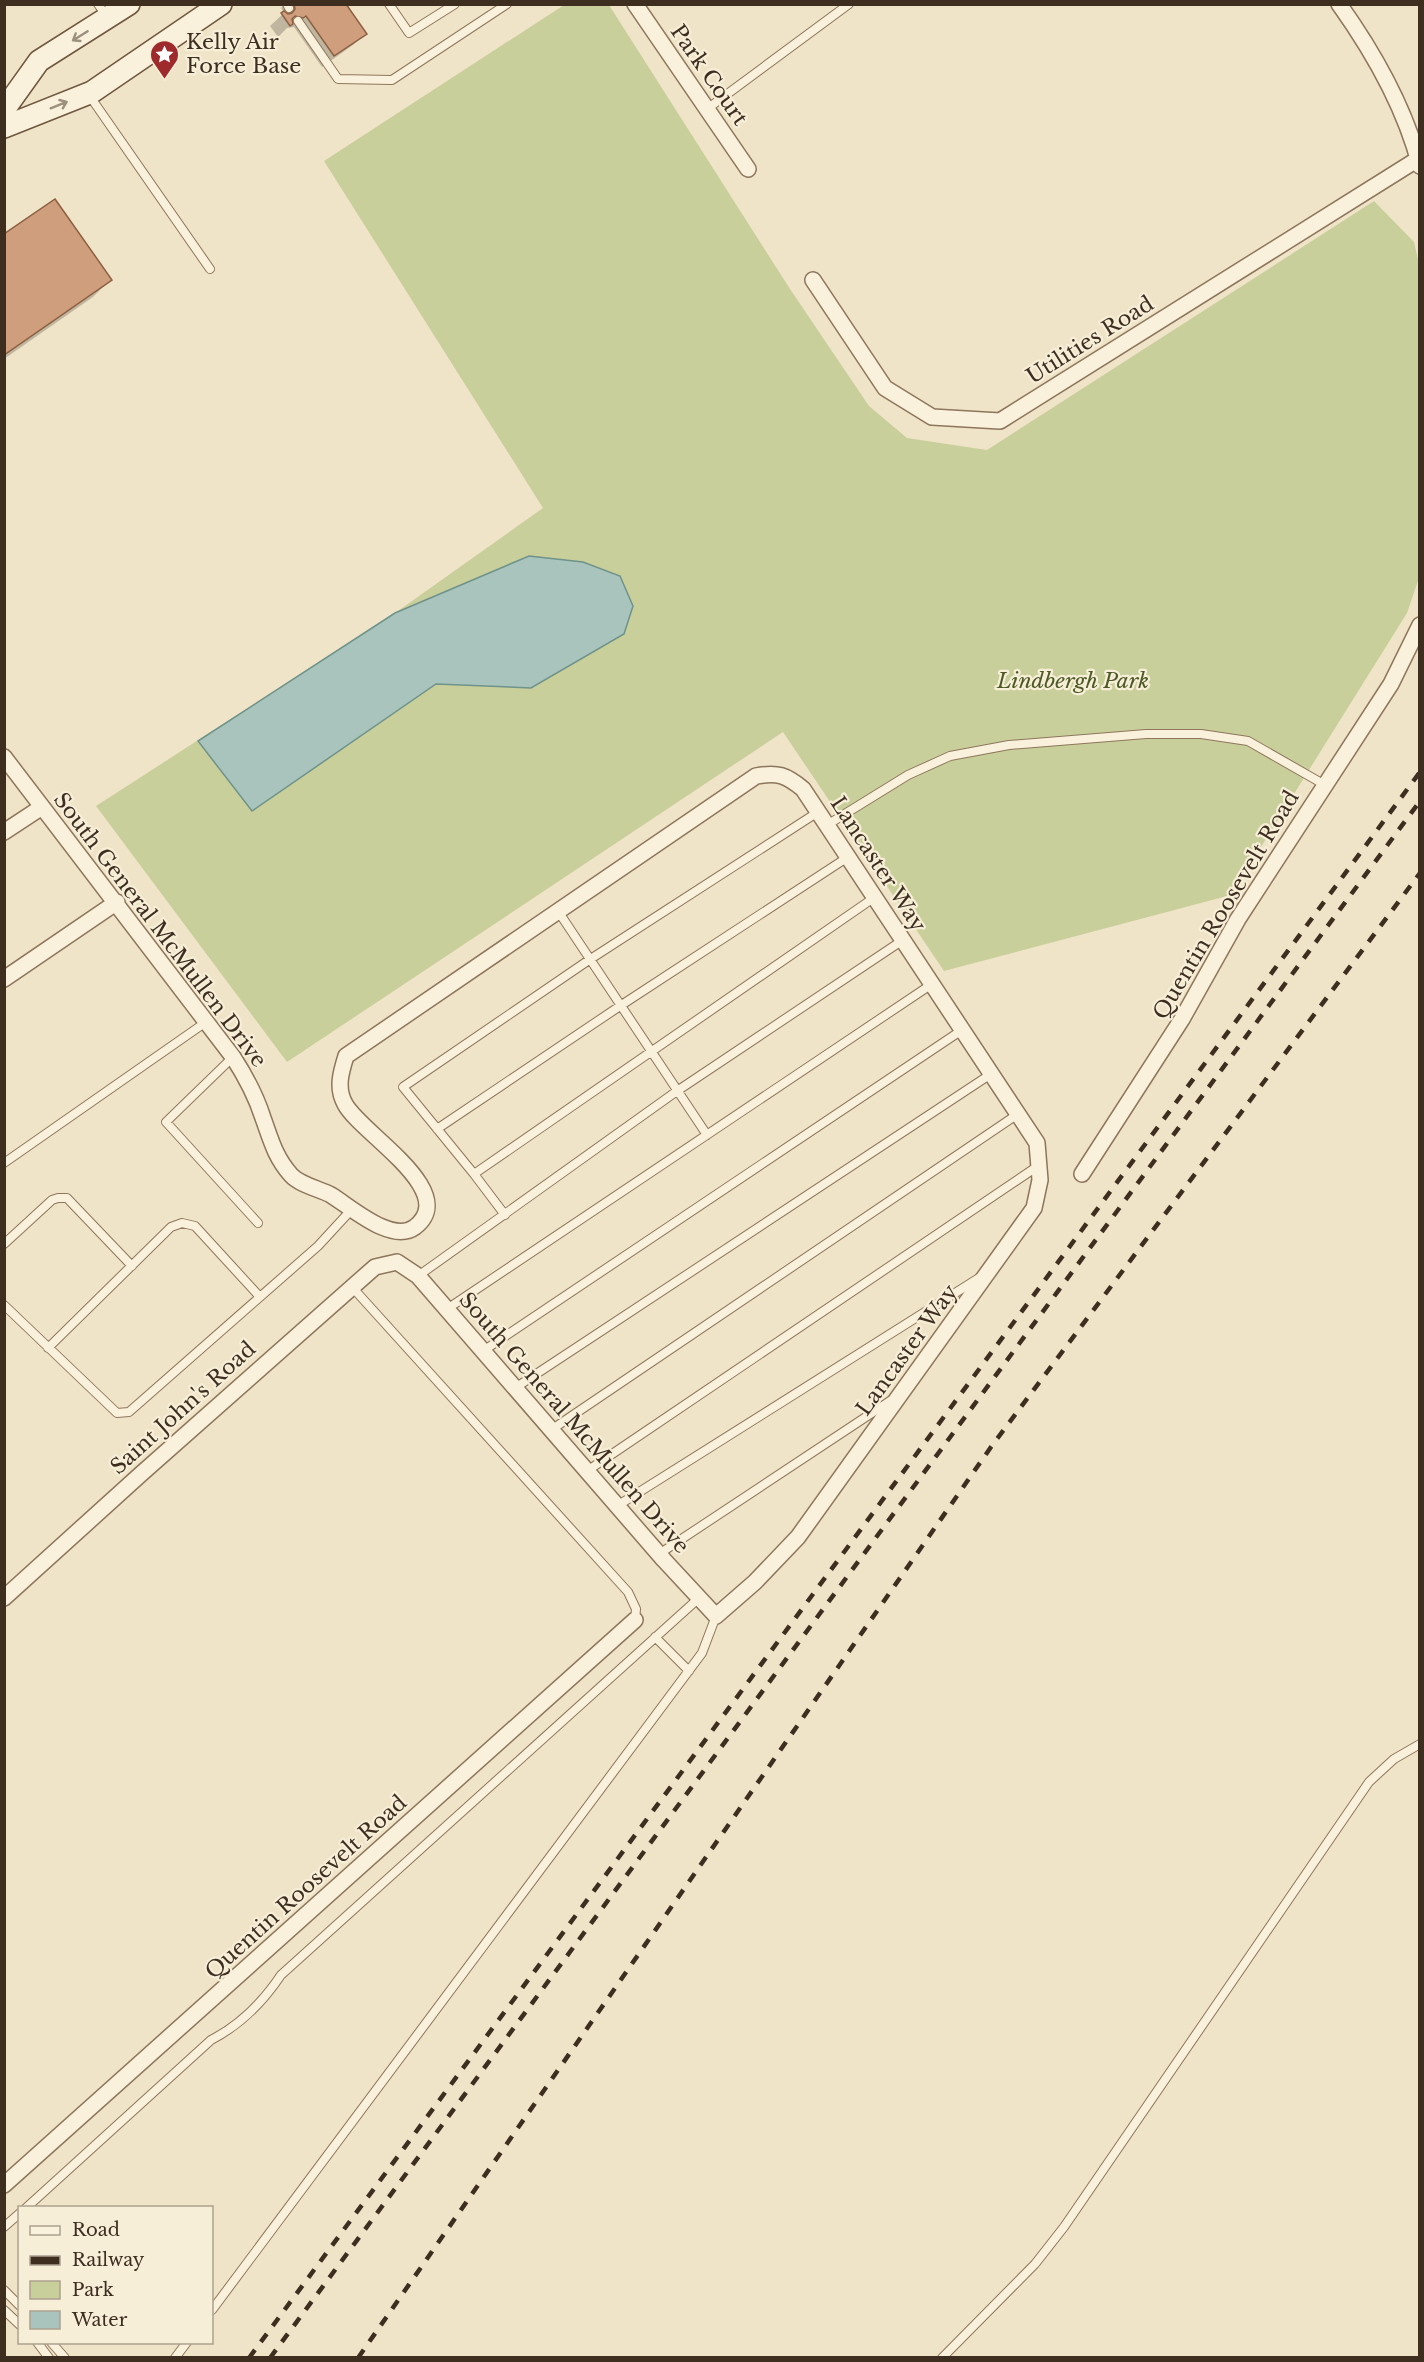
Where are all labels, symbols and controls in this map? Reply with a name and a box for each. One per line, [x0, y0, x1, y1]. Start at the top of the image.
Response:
street label: Park Court [665, 20, 753, 130]
place label: Kelly Air Force Base [186, 29, 301, 79]
one-way arrow [72, 30, 89, 42]
place icon: Kelly Air Force Base [149, 38, 181, 80]
one-way arrow [49, 99, 67, 110]
street label: Utilities Road [1022, 291, 1158, 389]
park label: Lindbergh Park [996, 668, 1149, 694]
street label: Quentin Roosevelt Road [1147, 786, 1305, 1024]
street label: South General McMullen Drive [48, 787, 272, 1073]
street label: Lancaster Way [825, 792, 932, 937]
street label: Lancaster Way [851, 1279, 964, 1421]
street label: South General McMullen Drive [453, 1287, 695, 1559]
street label: Saint John's Road [105, 1336, 261, 1480]
street label: Quentin Roosevelt Road [200, 1790, 412, 1984]
legend [18, 2206, 213, 2344]
text: Road [72, 2219, 120, 2241]
text: Railway [72, 2249, 145, 2271]
text: Park [72, 2279, 114, 2301]
text: Water [71, 2309, 128, 2331]

